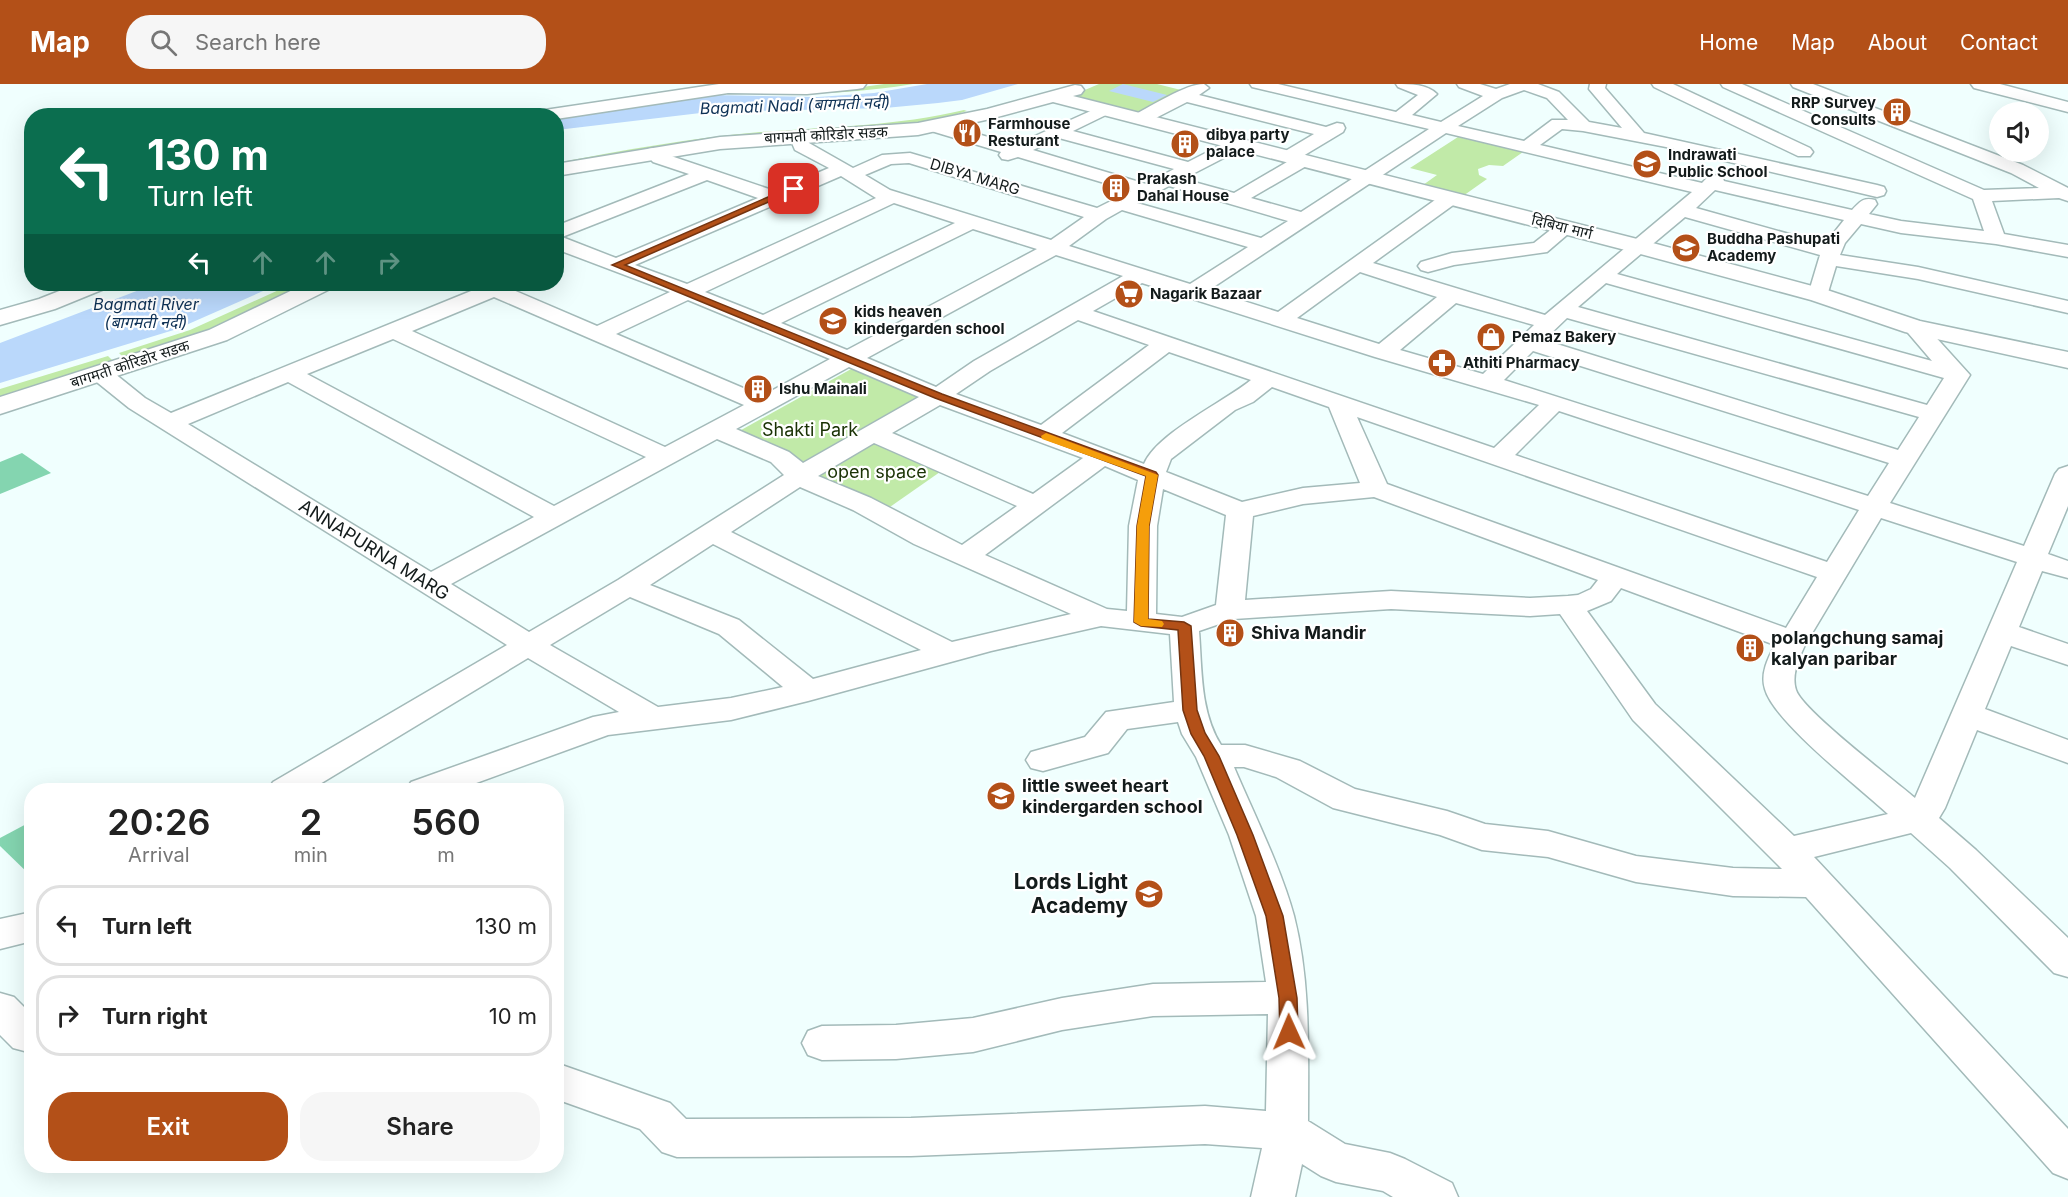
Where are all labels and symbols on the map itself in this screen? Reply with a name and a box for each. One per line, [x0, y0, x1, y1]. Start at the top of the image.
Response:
water label: Bagmati Nadi (बागमती नदी) [699, 92, 891, 118]
place label: RRP Survey Consults [1791, 93, 1876, 129]
building icon: RRP Survey Consults [1881, 96, 1913, 128]
place label: Farmhouse Resturant [988, 114, 1070, 150]
restaurant icon: Farmhouse Resturant [951, 117, 983, 149]
street label: बागमती कोरिडोर सडक [764, 122, 889, 147]
place label: dibya party palace [1206, 125, 1289, 161]
building icon: dibya party palace [1169, 128, 1201, 160]
place label: Indrawati Public School [1668, 145, 1767, 181]
school or university icon: Indrawati Public School [1631, 148, 1663, 180]
street label: DIBYA MARG [928, 154, 1022, 199]
pin [768, 163, 819, 214]
place label: Prakash Dahal House [1137, 169, 1229, 205]
building icon: Prakash Dahal House [1100, 172, 1132, 204]
street label: दिबिया मार्ग [1530, 210, 1596, 244]
place label: Buddha Pashupati Academy [1707, 229, 1840, 265]
school or university icon: Buddha Pashupati Academy [1670, 232, 1702, 264]
supermarket icon: Nagarik Bazaar [1113, 278, 1145, 310]
place label: Nagarik Bazaar [1150, 284, 1262, 303]
water label: Bagmati River (बागमती नदी) [93, 294, 200, 332]
place label: kids heaven kindergarden school [854, 302, 1004, 338]
school or university icon: kids heaven kindergarden school [817, 305, 849, 337]
shop icon: Pemaz Bakery [1475, 321, 1507, 353]
place label: Pemaz Bakery [1512, 327, 1616, 346]
street label: बागमती कोरिडोर सडक [68, 335, 192, 392]
pharmacy icon: Athiti Pharmacy [1426, 347, 1458, 379]
place label: Athiti Pharmacy [1463, 353, 1580, 372]
building icon: Ishu Mainali [742, 373, 774, 405]
place label: Ishu Mainali [779, 379, 867, 398]
park label: Shakti Park [762, 419, 858, 440]
park label: open space [827, 461, 927, 482]
street label: ANNAPURNA MARG [295, 495, 453, 604]
building icon: Shiva Mandir [1214, 617, 1246, 649]
place label: Shiva Mandir [1251, 622, 1366, 643]
place label: polangchung samaj kalyan paribar [1771, 627, 1943, 669]
building icon: polangchung samaj kalyan paribar [1734, 632, 1766, 664]
place label: little sweet heart kindergarden school [1022, 775, 1203, 817]
school or university icon: little sweet heart kindergarden school [985, 780, 1017, 812]
place label: Lords Light Academy [1014, 869, 1128, 918]
school or university icon: Lords Light Academy [1133, 878, 1165, 910]
position arrow [1257, 1000, 1321, 1064]

